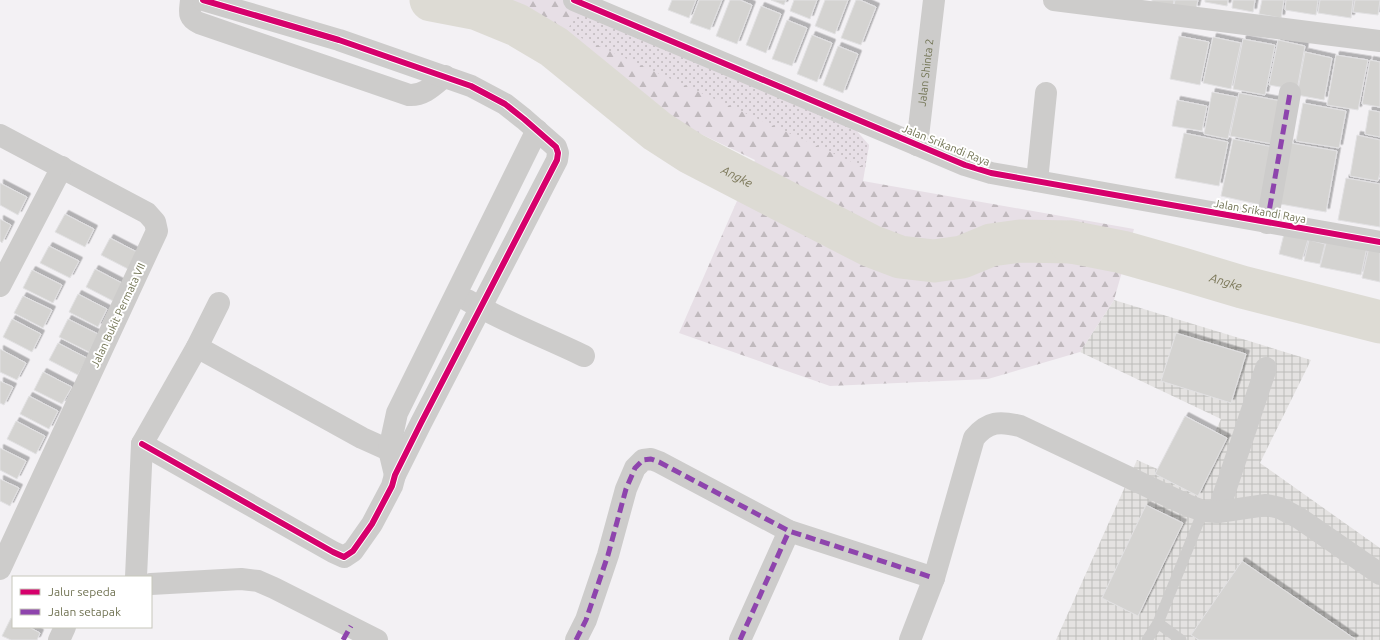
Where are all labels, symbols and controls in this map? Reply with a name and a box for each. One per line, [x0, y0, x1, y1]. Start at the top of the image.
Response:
street label: Jalan Shinta 2 [916, 38, 935, 107]
street label: Jalan Srikandi Raya [900, 122, 992, 168]
water label: Angke [719, 162, 755, 190]
street label: Jalan Srikandi Raya [1213, 197, 1307, 225]
street label: Jalan Bukit Permata VII [89, 261, 147, 369]
water label: Angke [1207, 270, 1244, 293]
legend [12, 576, 152, 628]
text: Jalur sepeda [48, 585, 116, 598]
text: Jalan setapak [48, 605, 121, 618]

